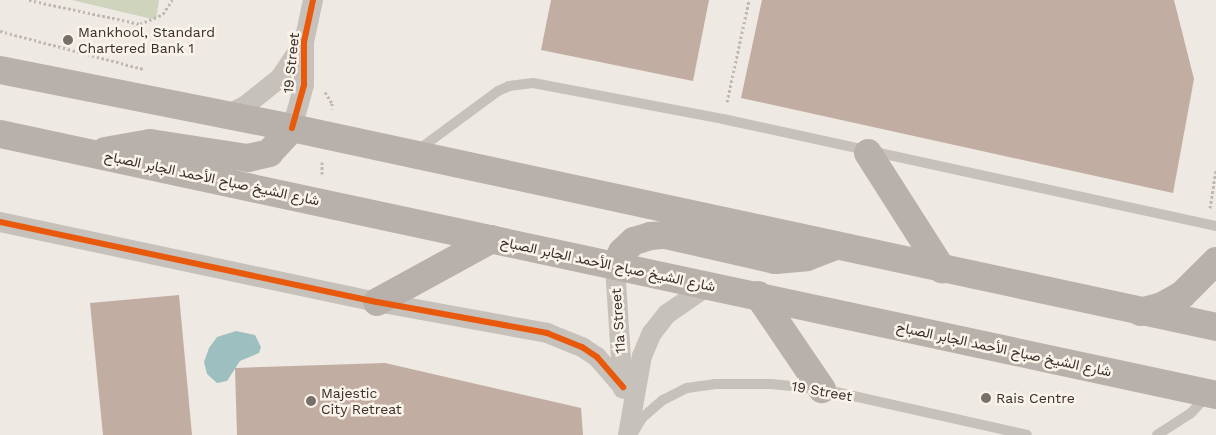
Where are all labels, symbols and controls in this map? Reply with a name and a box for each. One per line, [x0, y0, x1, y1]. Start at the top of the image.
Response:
place label: Mankhool, Standard Chartered Bank 1 [78, 24, 215, 56]
street label: 19 Street [279, 32, 303, 94]
marker: Mankhool, Standard Chartered Bank 1 [62, 34, 74, 46]
street label: شارع الشيخ صباح الأحمد الجابر الصباح [103, 147, 321, 209]
street label: شارع الشيخ صباح الأحمد الجابر الصباح [499, 233, 717, 295]
street label: 11a Street [607, 288, 629, 354]
street label: شارع الشيخ صباح الأحمد الجابر الصباح [895, 318, 1113, 380]
street label: 19 Street [790, 377, 854, 405]
place label: Majestic City Retreat [321, 385, 402, 418]
place label: Rais Centre [996, 390, 1075, 406]
marker: Rais Centre [980, 392, 992, 404]
marker: Majestic City Retreat [305, 395, 317, 407]

